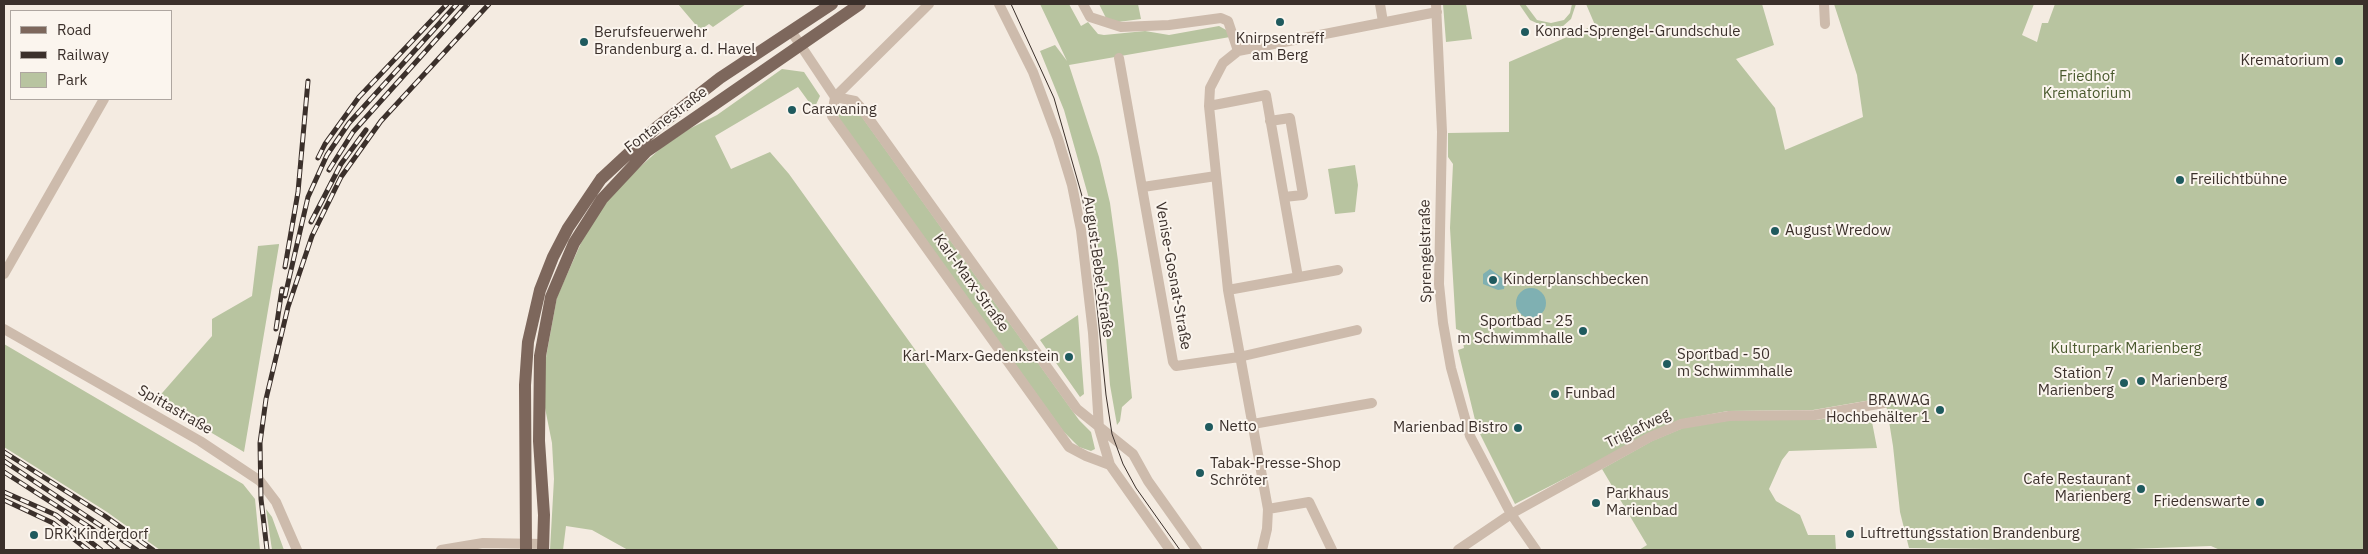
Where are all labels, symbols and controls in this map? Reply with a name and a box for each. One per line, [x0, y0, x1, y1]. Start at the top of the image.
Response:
legend [10, 10, 172, 100]
marker: Knirpsentreff am Berg [1274, 16, 1286, 28]
text: Road [57, 20, 92, 39]
place label: Konrad-Sprengel-Grundschule [1535, 23, 1741, 41]
place label: Berufsfeuerwehr Brandenburg a. d. Havel [594, 24, 755, 59]
marker: Konrad-Sprengel-Grundschule [1519, 26, 1531, 38]
place label: Knirpsentreff am Berg [1236, 30, 1324, 65]
marker: Berufsfeuerwehr Brandenburg a. d. Havel [578, 36, 590, 48]
text: Railway [57, 45, 109, 64]
place label: Krematorium [2240, 52, 2329, 70]
marker: Krematorium [2333, 55, 2345, 67]
park label: Friedhof Krematorium [2043, 68, 2131, 103]
text: Park [57, 70, 87, 89]
street label: Fontanestraße [621, 83, 711, 157]
place label: Caravaning [802, 101, 877, 119]
marker: Caravaning [786, 104, 798, 116]
place label: Freilichtbühne [2190, 171, 2287, 189]
marker: Freilichtbühne [2174, 174, 2186, 186]
street label: August-Bebel-Straße [1079, 195, 1117, 339]
street label: Sprengelstraße [1416, 199, 1436, 303]
street label: Venise-Gosnat-Straße [1151, 201, 1195, 351]
place label: August Wredow [1785, 222, 1891, 240]
marker: August Wredow [1769, 225, 1781, 237]
street label: Karl-Marx-Straße [929, 231, 1013, 335]
place label: Kinderplanschbecken [1503, 271, 1649, 289]
marker: Kinderplanschbecken [1487, 274, 1499, 286]
place label: Sportbad - 25 m Schwimmhalle [1457, 313, 1573, 348]
marker: Sportbad - 25 m Schwimmhalle [1577, 325, 1589, 337]
park label: Kulturpark Marienberg [2050, 340, 2202, 358]
place label: Sportbad - 50 m Schwimmhalle [1677, 346, 1793, 381]
place label: Karl-Marx-Gedenkstein [903, 348, 1059, 366]
marker: Karl-Marx-Gedenkstein [1063, 351, 1075, 363]
marker: Sportbad - 50 m Schwimmhalle [1661, 358, 1673, 370]
place label: Station 7 Marienberg [2038, 365, 2114, 400]
place label: Marienberg [2151, 372, 2227, 390]
marker: Marienberg [2135, 375, 2147, 387]
marker: Station 7 Marienberg [2118, 377, 2130, 389]
street label: Spittastraße [134, 381, 216, 439]
place label: Funbad [1565, 385, 1615, 403]
marker: Funbad [1549, 388, 1561, 400]
place label: BRAWAG Hochbehälter 1 [1826, 392, 1930, 427]
marker: BRAWAG Hochbehälter 1 [1934, 404, 1946, 416]
street label: Triglafweg [1603, 406, 1673, 452]
place label: Netto [1219, 418, 1257, 436]
place label: Marienbad Bistro [1393, 419, 1508, 437]
marker: Netto [1203, 421, 1215, 433]
marker: Marienbad Bistro [1512, 422, 1524, 434]
place label: Tabak-Presse-Shop Schröter [1210, 455, 1341, 490]
marker: Tabak-Presse-Shop Schröter [1194, 467, 1206, 479]
place label: Cafe Restaurant Marienberg [2023, 471, 2131, 506]
marker: Cafe Restaurant Marienberg [2135, 483, 2147, 495]
place label: Parkhaus Marienbad [1606, 485, 1678, 520]
place label: Friedenswarte [2153, 493, 2250, 511]
marker: Friedenswarte [2254, 496, 2266, 508]
marker: Parkhaus Marienbad [1590, 497, 1602, 509]
place label: Luftrettungsstation Brandenburg [1860, 525, 2080, 543]
place label: DRK Kinderdorf [44, 526, 148, 544]
marker: Luftrettungsstation Brandenburg [1844, 528, 1856, 540]
marker: DRK Kinderdorf [28, 529, 40, 541]

